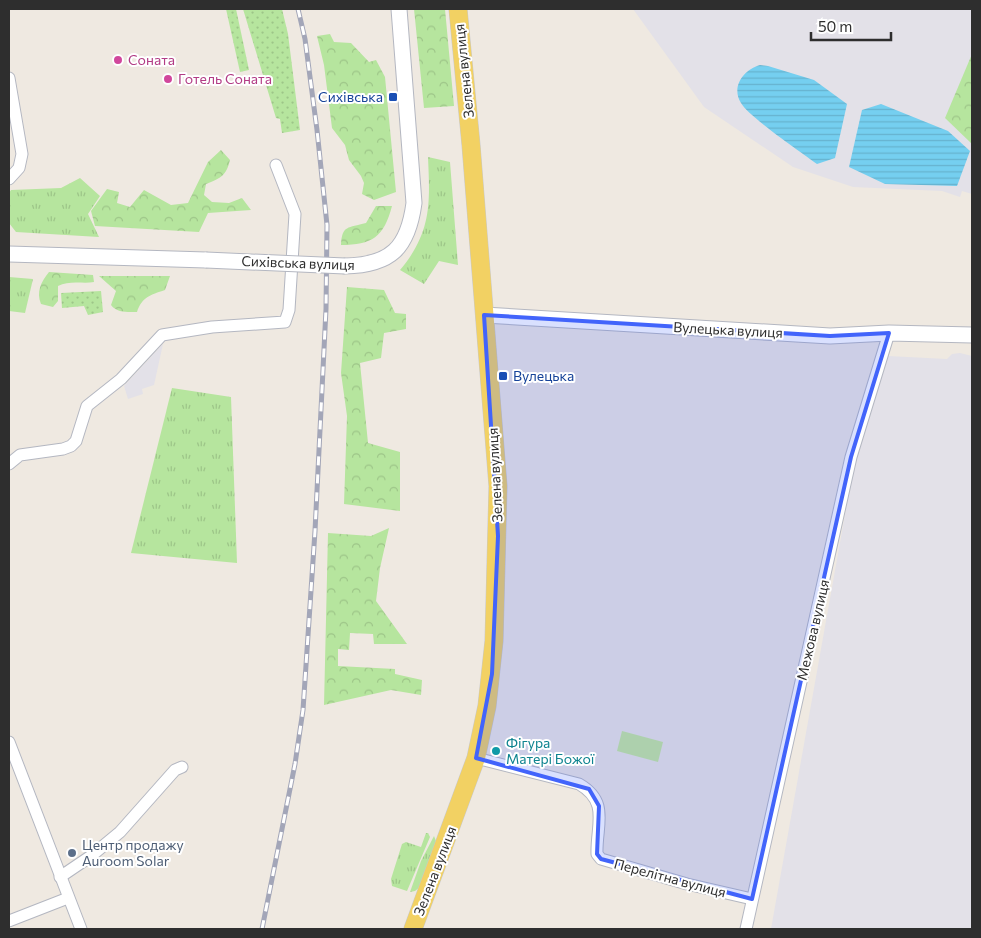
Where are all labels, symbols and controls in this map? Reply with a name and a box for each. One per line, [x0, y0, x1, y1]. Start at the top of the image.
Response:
scale bar [811, 10, 891, 42]
text: 50 m [818, 17, 852, 35]
street label: Зелена вулиця [450, 23, 477, 119]
place label: Соната [128, 51, 175, 68]
marker: Соната [112, 54, 124, 66]
place label: Готель Соната [178, 70, 272, 87]
marker: Готель Соната [162, 73, 174, 85]
place label: Сихівська [318, 88, 383, 105]
marker: Сихівська [387, 91, 399, 103]
street label: Сихівська вулиця [241, 252, 355, 273]
street label: Вулецька вулиця [673, 318, 783, 341]
place label: Вулецька [513, 367, 574, 384]
marker: Вулецька [497, 370, 509, 382]
street label: Зелена вулиця [484, 427, 505, 523]
street label: Межова вулиця [793, 578, 832, 682]
place label: Фігура Матері Божої [506, 734, 595, 767]
marker: Фігура Матері Божої [490, 745, 502, 757]
street label: Зелена вулиця [410, 824, 459, 918]
place label: Центр продажу Auroom Solar [82, 836, 184, 869]
marker: Центр продажу Auroom Solar [66, 847, 78, 859]
street label: Перелітна вулиця [612, 854, 728, 901]

